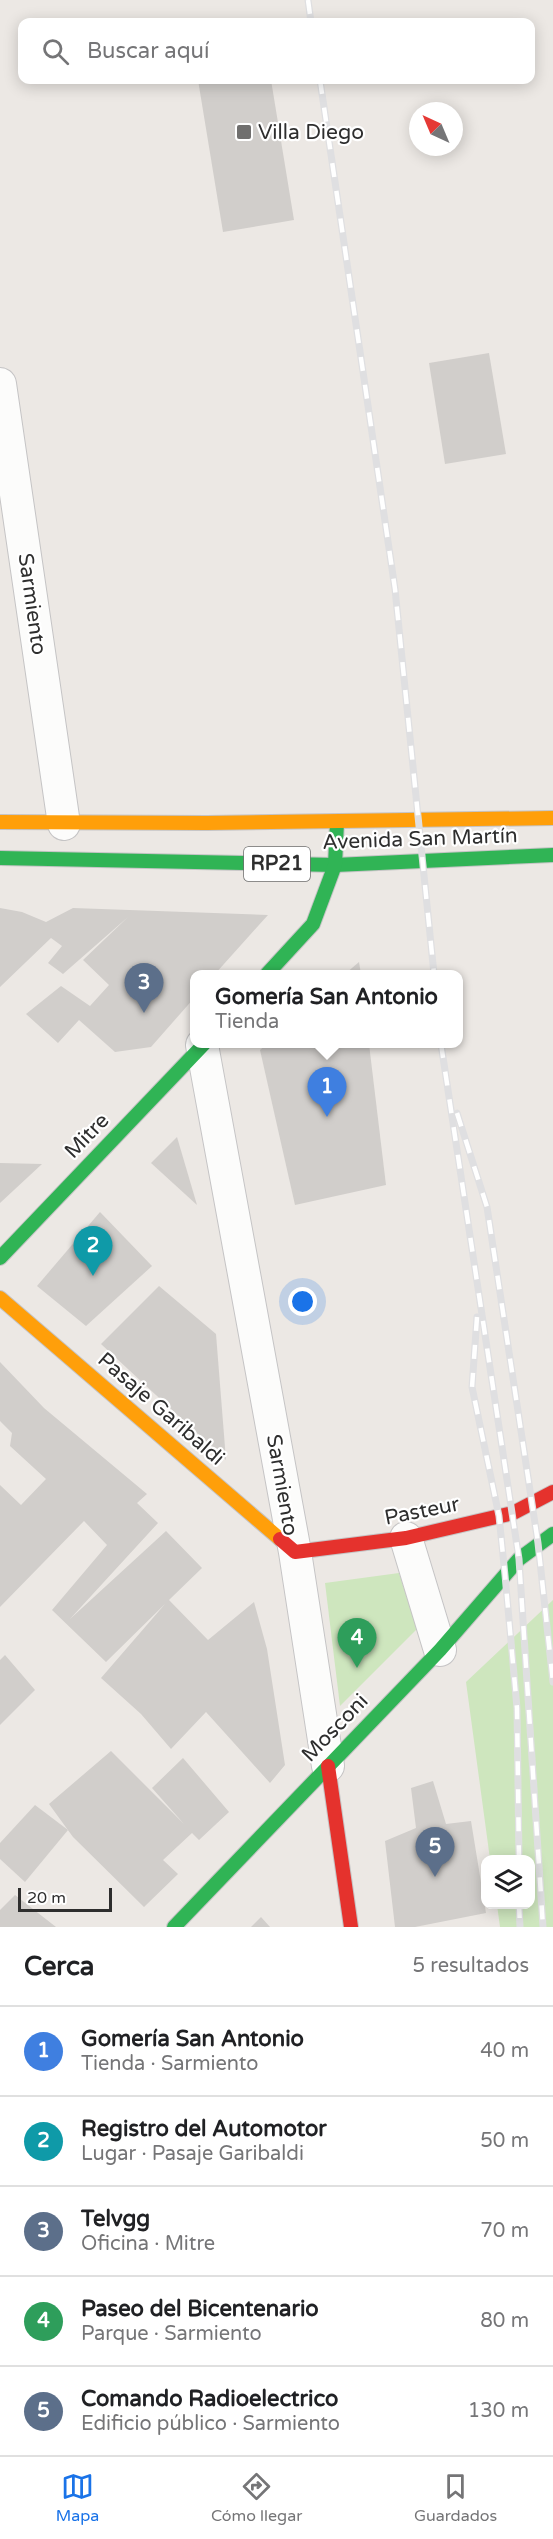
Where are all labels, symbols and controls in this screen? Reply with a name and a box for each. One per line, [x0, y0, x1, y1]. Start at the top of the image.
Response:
search box [18, 18, 535, 84]
icon: search [39, 35, 72, 68]
text: Buscar aquí [87, 38, 209, 64]
north arrow [409, 102, 463, 156]
place label: Villa Diego [258, 120, 364, 145]
marker: Villa Diego [235, 123, 253, 141]
street label: Sarmiento [12, 552, 52, 656]
street label: Avenida San Martín [322, 823, 518, 855]
road number: RP21 [244, 847, 310, 881]
pin: 3 [124, 964, 164, 1013]
popup [190, 970, 463, 1048]
text: Gomería San Antonio [215, 984, 438, 1010]
text: Tienda [215, 1010, 279, 1034]
pin: 1 [308, 1068, 346, 1117]
street label: Mitre [60, 1108, 114, 1164]
pin: 2 [74, 1226, 112, 1276]
your location [288, 1287, 317, 1316]
street label: Pasaje Garibaldi [93, 1347, 229, 1471]
street label: Sarmiento [261, 1432, 303, 1538]
street label: Pasteur [382, 1491, 462, 1531]
pin: 4 [338, 1618, 376, 1668]
street label: Mosconi [297, 1689, 373, 1767]
pin: 5 [416, 1828, 454, 1877]
map controls [481, 1855, 535, 1909]
button: layers [481, 1855, 535, 1909]
scale bar [18, 1885, 112, 1912]
text: 20 m [27, 1888, 66, 1908]
text: Cerca [24, 1951, 94, 1982]
text: 5 resultados [413, 1954, 529, 1978]
text: Gomería San Antonio [81, 2026, 304, 2052]
text: 1 [37, 2039, 50, 2063]
text: 40 m [480, 2039, 529, 2063]
text: Tienda · Sarmiento [81, 2052, 258, 2076]
text: Registro del Automotor [81, 2116, 327, 2142]
text: 2 [37, 2129, 50, 2153]
text: 50 m [480, 2129, 529, 2153]
text: Lugar · Pasaje Garibaldi [81, 2142, 304, 2166]
text: Telvgg [81, 2206, 150, 2232]
text: 3 [37, 2219, 50, 2243]
text: 70 m [480, 2219, 529, 2243]
text: Oficina · Mitre [81, 2232, 215, 2256]
text: Paseo del Bicentenario [81, 2296, 319, 2322]
text: 4 [37, 2309, 50, 2333]
text: 80 m [480, 2309, 529, 2333]
text: Parque · Sarmiento [81, 2322, 262, 2346]
text: Comando Radioelectrico [81, 2386, 338, 2412]
text: 5 [37, 2399, 50, 2423]
text: 130 m [468, 2399, 529, 2423]
text: Edificio público · Sarmiento [81, 2412, 340, 2436]
tab: Mapa [56, 2470, 99, 2526]
tab: Cómo llegar [211, 2470, 302, 2526]
tab: Guardados [414, 2470, 497, 2526]

